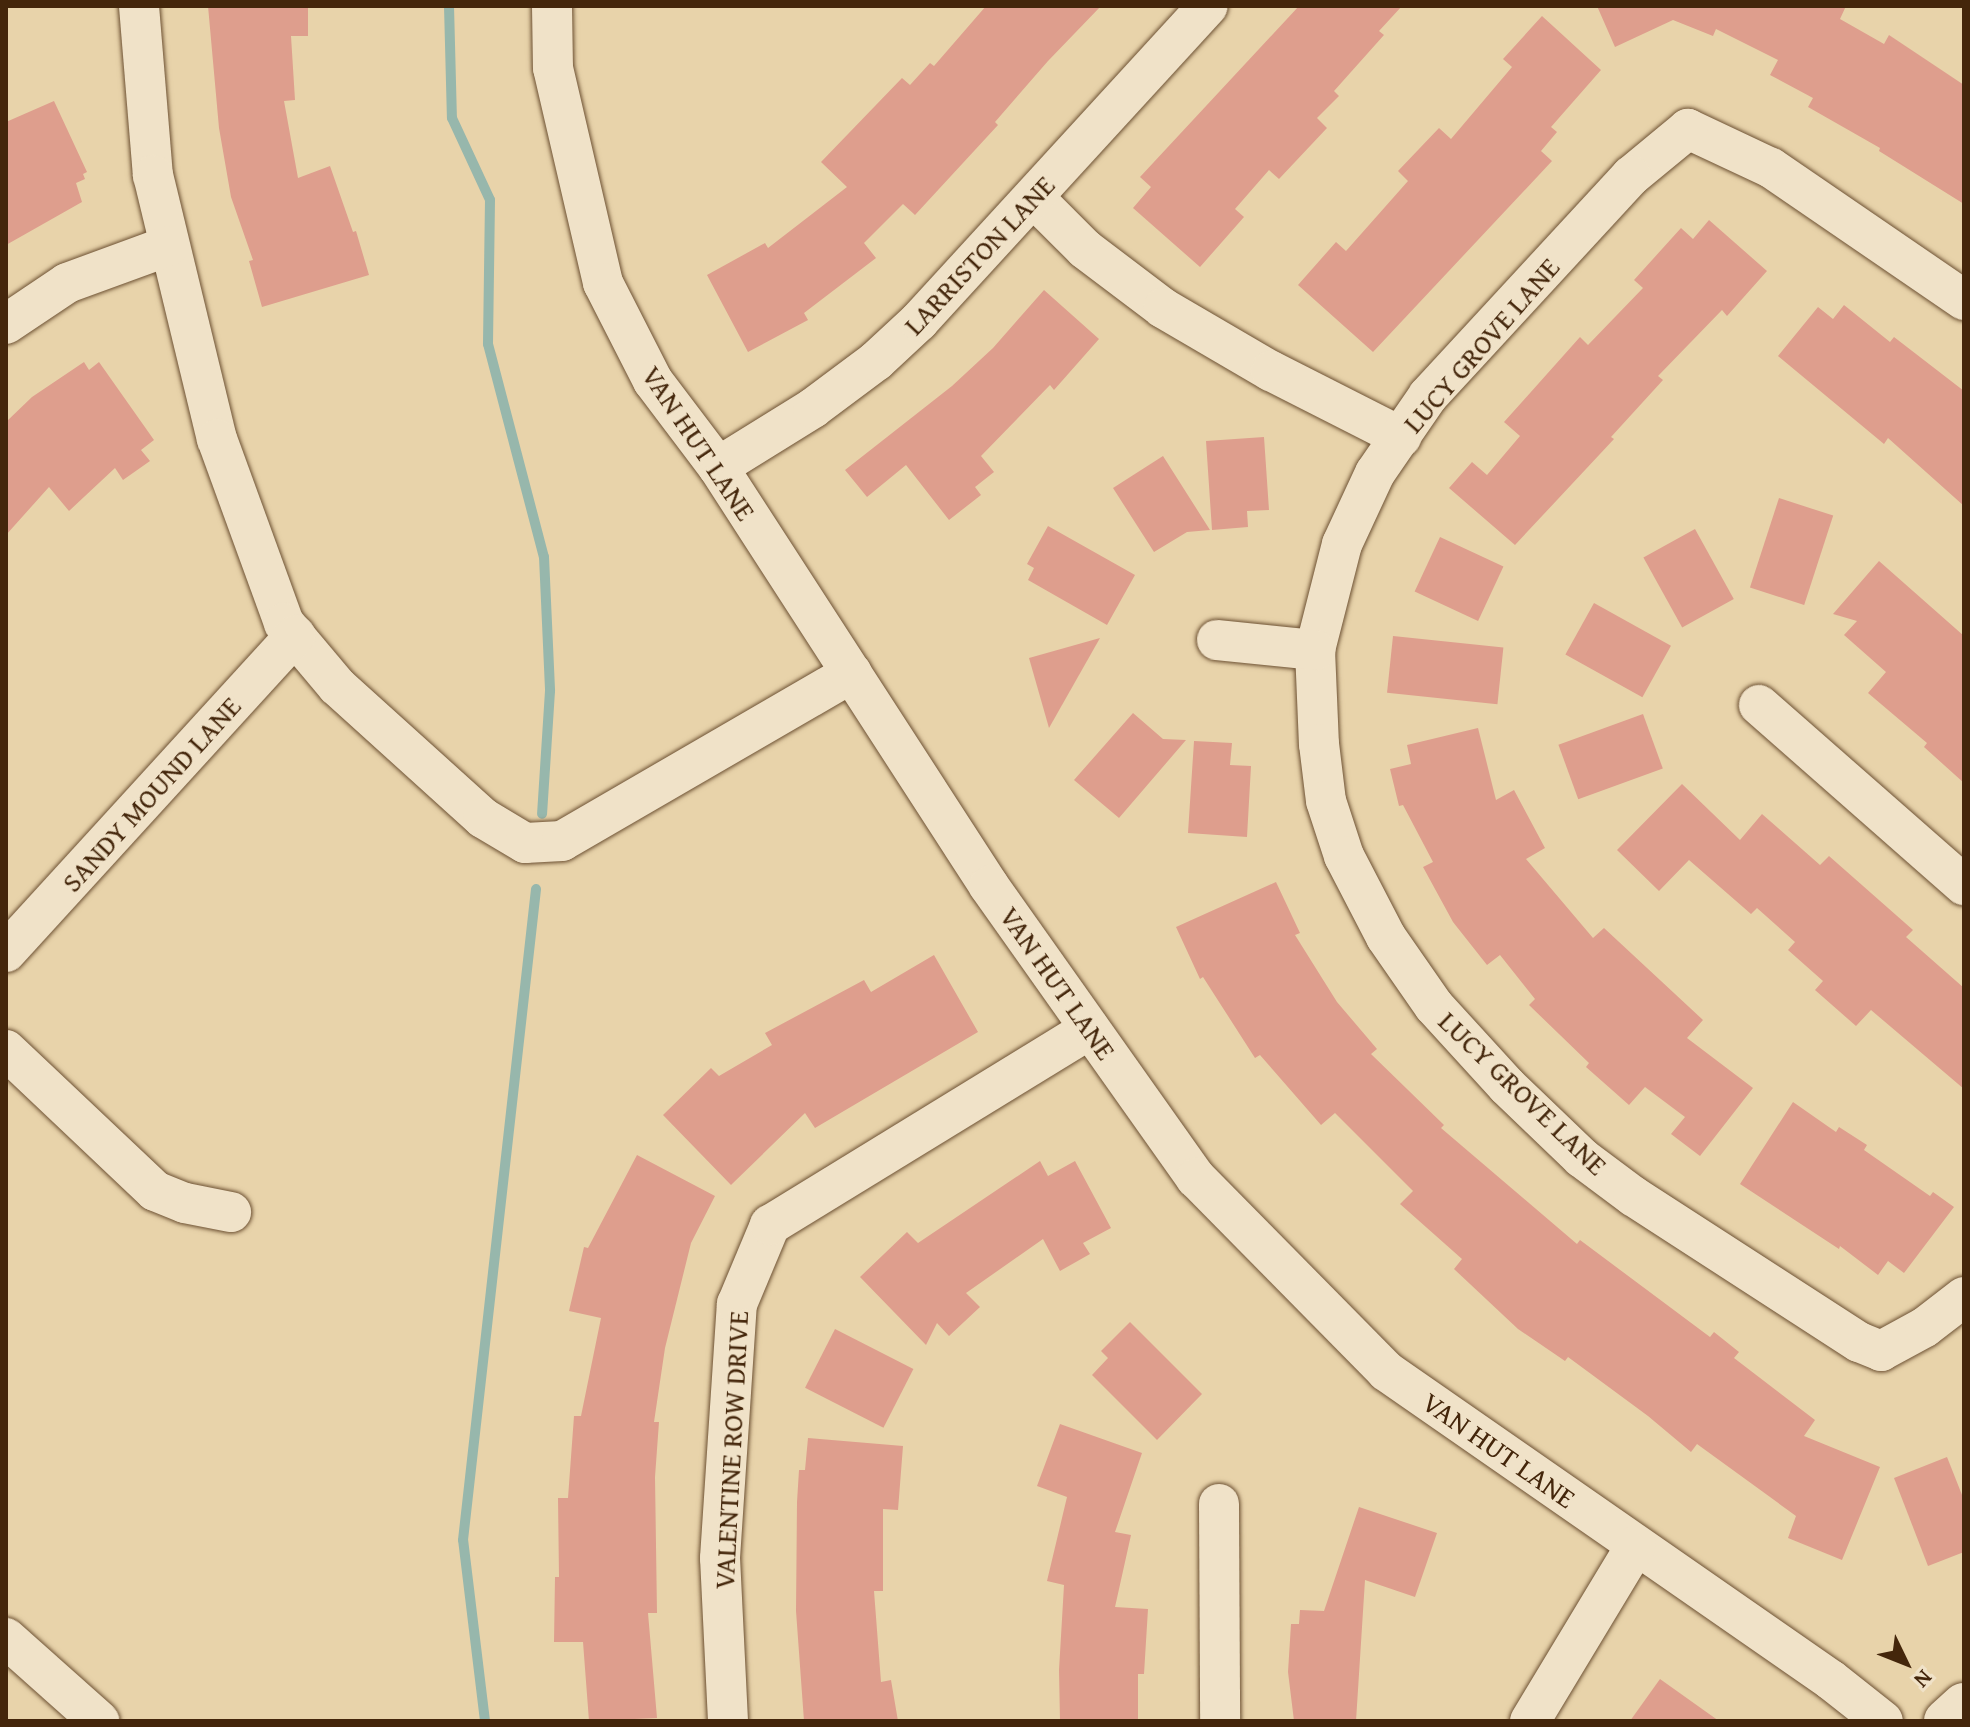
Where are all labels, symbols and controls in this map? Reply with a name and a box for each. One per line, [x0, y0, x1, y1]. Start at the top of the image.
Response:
street label: LARRISTON LANE [897, 168, 1061, 342]
street label: LUCY GROVE LANE [1396, 251, 1566, 439]
street label: VAN HUT LANE [635, 359, 763, 527]
street label: SANDY MOUND LANE [54, 689, 248, 899]
street label: VAN HUT LANE [993, 900, 1123, 1066]
street label: LUCY GROVE LANE [1432, 1004, 1614, 1182]
street label: VALENTINE ROW DRIVE [707, 1310, 755, 1590]
street label: VAN HUT LANE [1416, 1385, 1582, 1515]
north arrow [1866, 1623, 1946, 1703]
text: N [1907, 1663, 1940, 1696]

